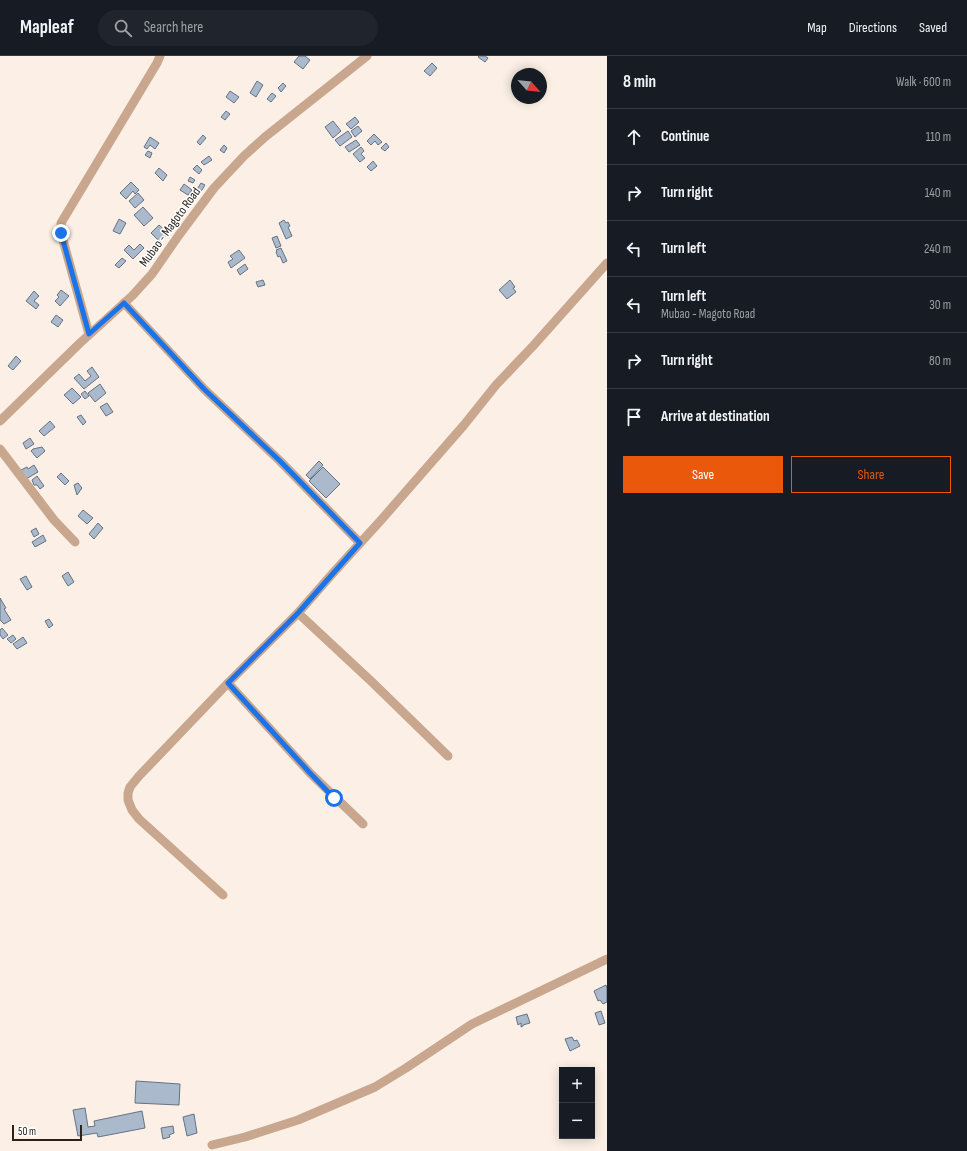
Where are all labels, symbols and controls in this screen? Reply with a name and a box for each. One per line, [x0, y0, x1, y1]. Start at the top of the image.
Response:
search box [98, 10, 378, 46]
text: Mapleaf [20, 16, 74, 39]
icon: search [112, 17, 134, 39]
text: Search here [144, 18, 203, 37]
text: Map [807, 19, 827, 36]
text: Directions [849, 19, 897, 36]
text: Saved [919, 19, 947, 36]
north arrow [511, 68, 547, 104]
text: 8 min [623, 72, 656, 92]
text: Walk · 600 m [896, 74, 951, 90]
icon: ahead [623, 126, 645, 148]
text: Continue [661, 127, 710, 146]
text: 110 m [926, 129, 951, 145]
icon: right [623, 182, 645, 204]
text: Turn right [661, 183, 713, 202]
street label: Mubao - Magoto Road [136, 184, 204, 270]
text: 140 m [925, 185, 951, 201]
route end [52, 224, 70, 242]
icon: left [623, 238, 645, 260]
text: Turn left [661, 239, 706, 258]
text: 240 m [924, 241, 951, 257]
text: Turn left [661, 287, 706, 306]
icon: left [623, 294, 645, 316]
text: 30 m [929, 297, 951, 313]
text: Mubao - Magoto Road [661, 306, 755, 322]
icon: right [623, 350, 645, 372]
text: Turn right [661, 351, 713, 370]
text: 80 m [929, 353, 951, 369]
icon: arrive [623, 406, 645, 428]
text: Arrive at destination [661, 407, 770, 426]
button: Save [623, 456, 783, 493]
button: Share [791, 456, 951, 493]
route start [325, 789, 343, 807]
map controls [559, 1067, 595, 1139]
button: + [559, 1067, 595, 1103]
button: − [559, 1103, 595, 1139]
scale bar [12, 1123, 82, 1142]
text: 50 m [18, 1125, 36, 1138]

